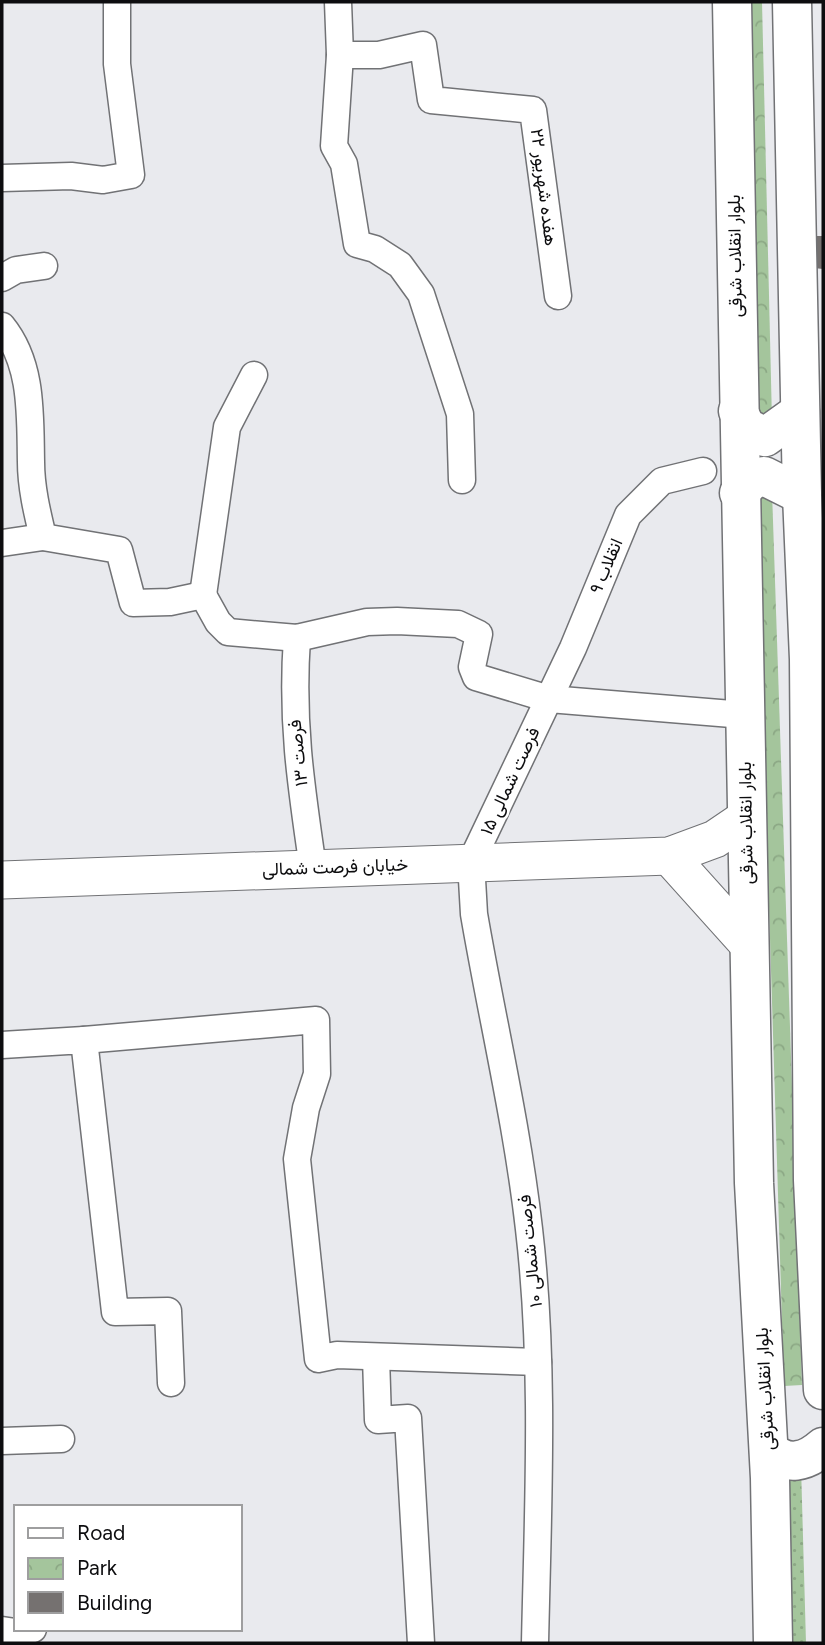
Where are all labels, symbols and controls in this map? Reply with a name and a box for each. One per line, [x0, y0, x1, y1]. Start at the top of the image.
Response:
street label: هفده شهریور ۲۲ [526, 127, 562, 247]
street label: بلوار انقلاب شرقی [723, 194, 747, 318]
street label: انقلاب ۹ [585, 535, 627, 597]
street label: فرصت ۱۳ [284, 719, 312, 787]
street label: فرصت شمالی ۱۵ [475, 724, 545, 838]
street label: بلوار انقلاب شرقی [734, 761, 758, 885]
street label: خیابان فرصت شمالی [262, 853, 408, 881]
street label: فرصت شمالی ۱۰ [513, 1193, 547, 1309]
street label: بلوار انقلاب شرقی [751, 1327, 779, 1451]
legend [14, 1505, 242, 1631]
text: Road [77, 1520, 125, 1545]
text: Park [77, 1555, 118, 1580]
text: Building [77, 1590, 152, 1615]

